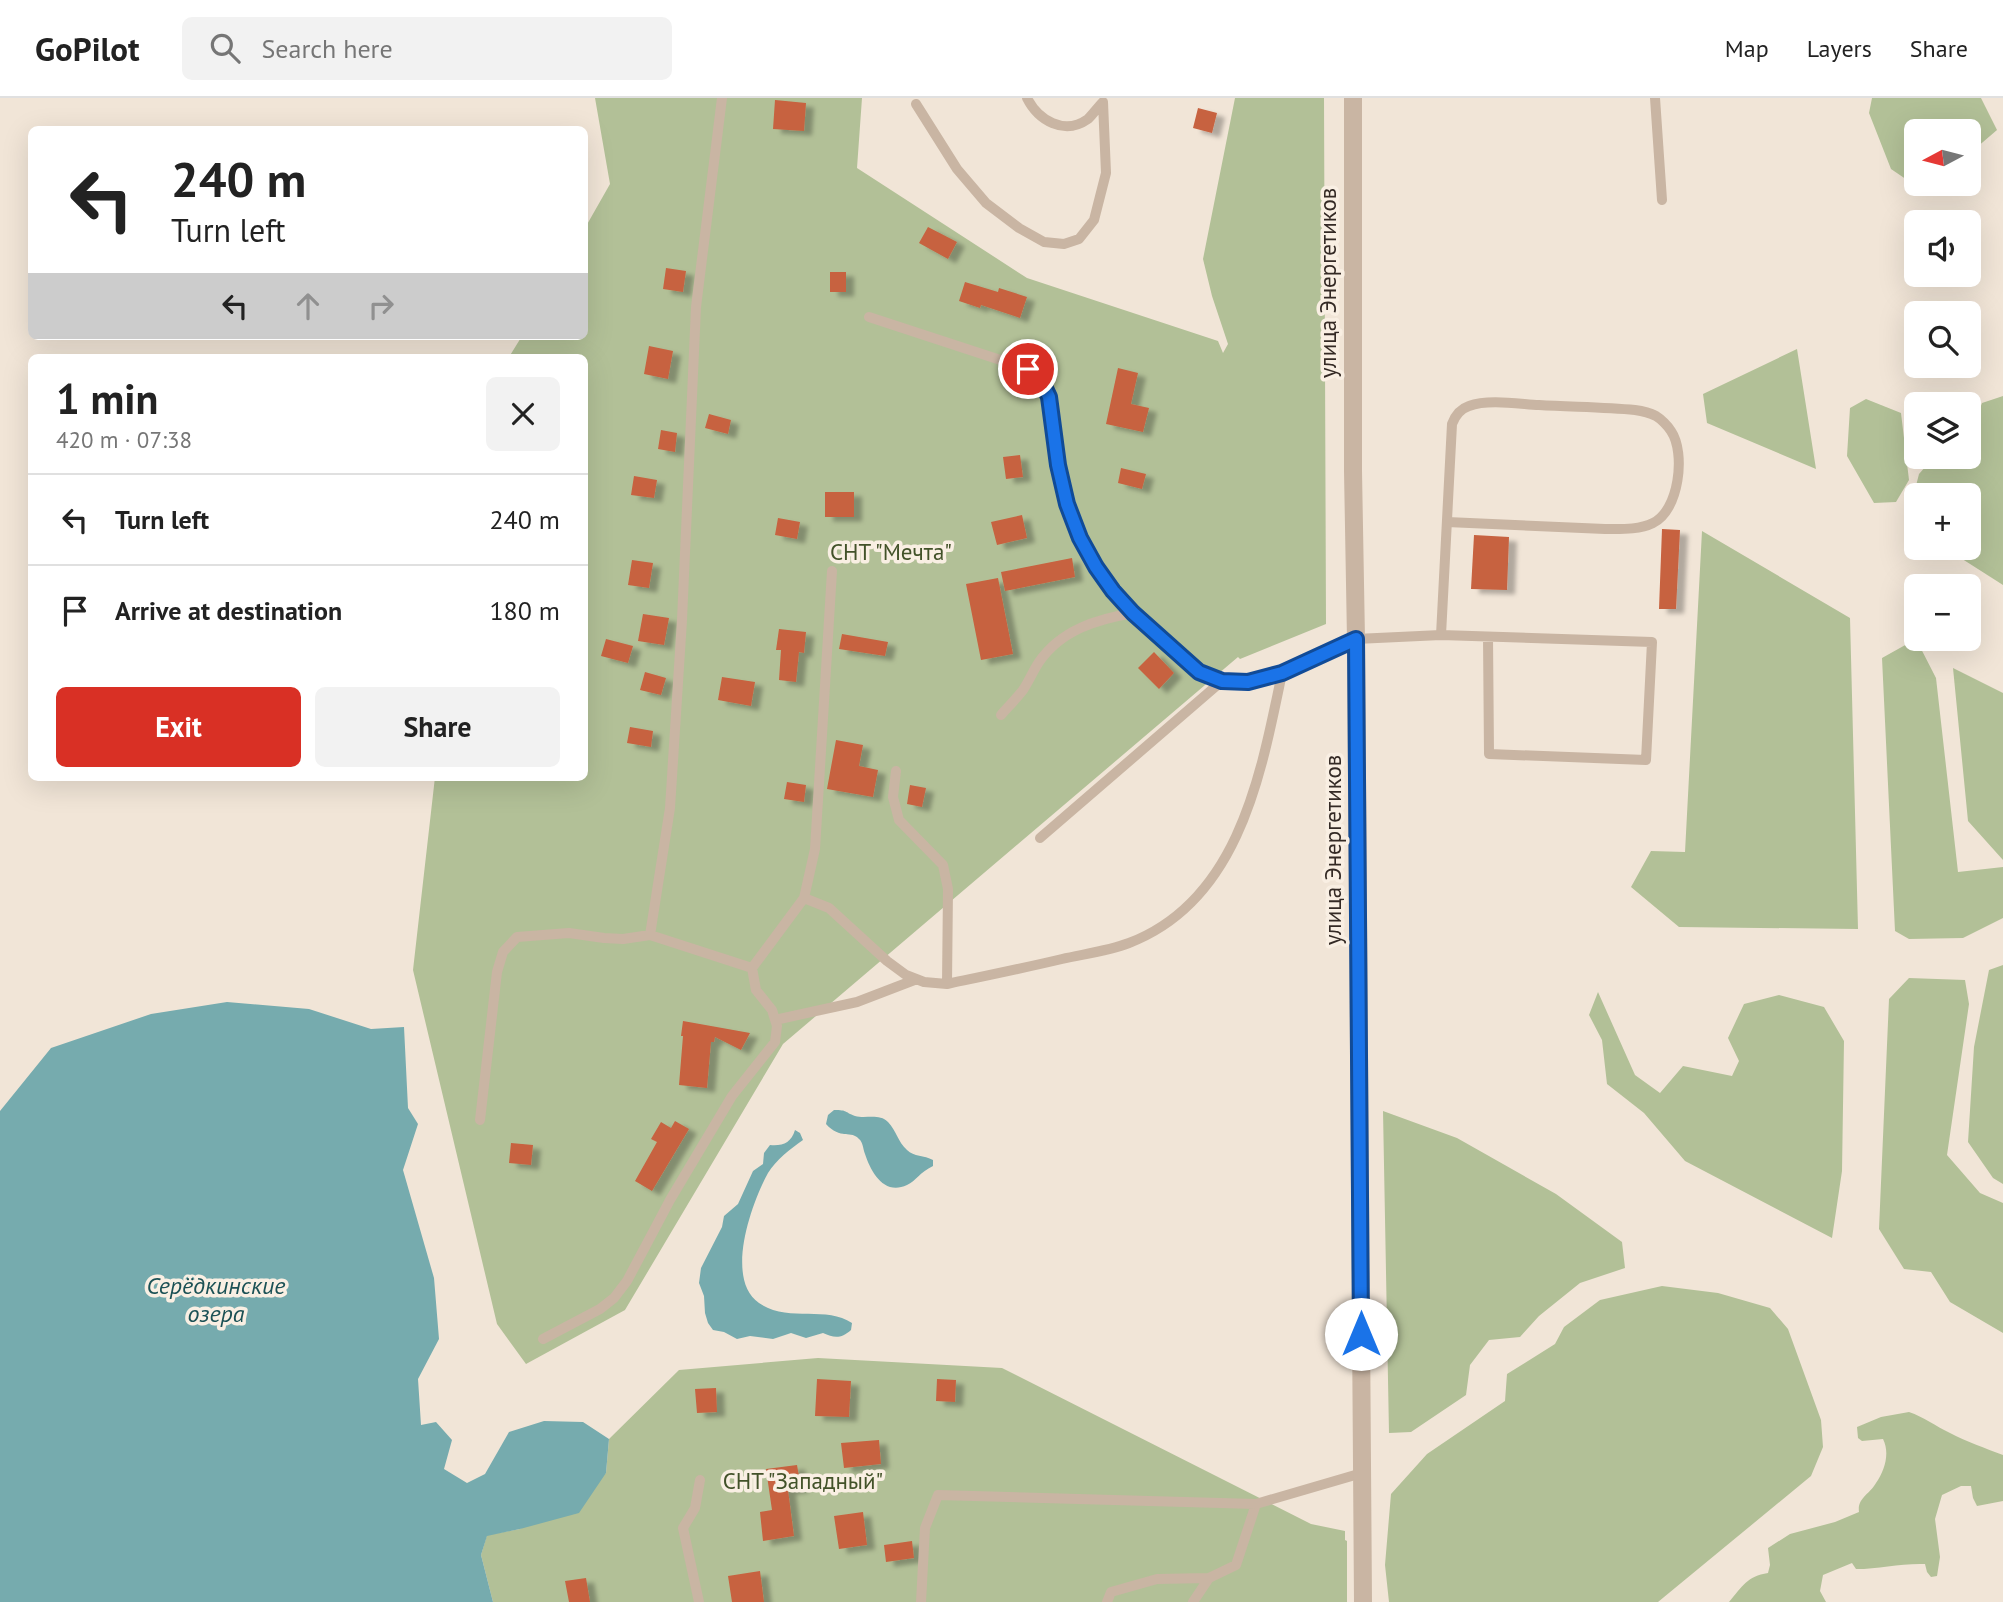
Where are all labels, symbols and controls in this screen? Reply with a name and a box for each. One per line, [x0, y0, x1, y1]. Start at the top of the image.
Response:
search box [182, 17, 672, 80]
text: GoPilot [35, 27, 140, 70]
icon: search [206, 29, 244, 67]
text: Search here [262, 32, 393, 65]
text: Map [1725, 33, 1769, 64]
text: Layers [1807, 33, 1872, 64]
text: Share [1910, 33, 1968, 64]
north arrow [1904, 119, 1981, 196]
map controls [1904, 119, 1981, 651]
text: 240 m [171, 147, 306, 211]
icon: left [56, 154, 147, 245]
street label: улица Энергетиков [1313, 188, 1342, 378]
text: Turn left [171, 209, 286, 251]
button: sound [1904, 210, 1981, 287]
icon: left [216, 287, 254, 325]
icon: ahead [289, 287, 327, 325]
icon: right [362, 287, 400, 325]
button: search [1904, 301, 1981, 378]
pin [998, 339, 1058, 399]
icon: arrive [1009, 350, 1047, 388]
text: 1 min [56, 371, 158, 426]
button: close [486, 377, 560, 451]
button: layers [1904, 392, 1981, 469]
text: 420 m · 07:38 [56, 425, 192, 454]
button: + [1904, 483, 1981, 560]
icon: left [56, 501, 94, 539]
text: Turn left [115, 503, 209, 536]
text: 240 m [489, 503, 560, 536]
park label: СНТ "Мечта" [830, 537, 952, 566]
button: − [1904, 574, 1981, 651]
icon: arrive [56, 592, 94, 630]
text: Arrive at destination [115, 594, 342, 627]
text: 180 m [489, 594, 560, 627]
button: Exit [56, 687, 301, 767]
button: Share [315, 687, 560, 767]
street label: улица Энергетиков [1318, 755, 1347, 945]
water label: Серёдкинские озера [147, 1270, 285, 1329]
position arrow [1324, 1297, 1398, 1371]
park label: СНТ "Западный" [723, 1466, 883, 1495]

